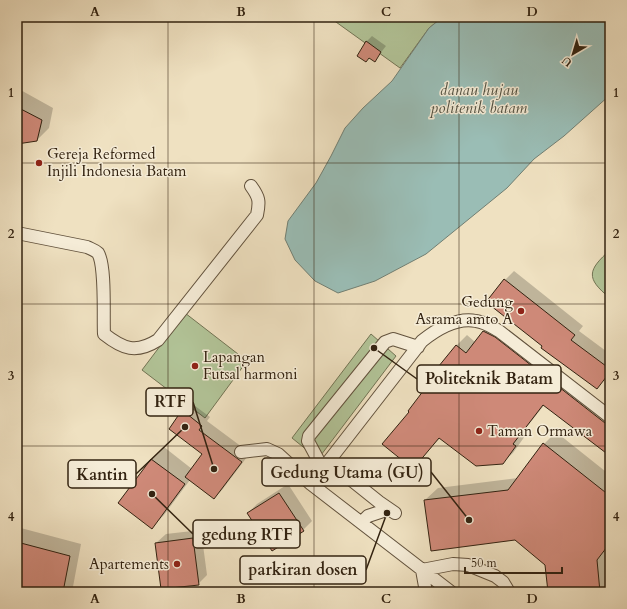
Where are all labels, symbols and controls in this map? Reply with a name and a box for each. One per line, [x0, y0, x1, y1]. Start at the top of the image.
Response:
text: A [90, 3, 100, 21]
text: B [236, 3, 246, 21]
text: C [381, 3, 391, 21]
text: D [526, 3, 538, 21]
north arrow [553, 34, 593, 74]
text: U [559, 53, 575, 70]
water label: danau hujau politenik batam [429, 79, 527, 119]
text: 1 [8, 84, 14, 102]
text: 1 [613, 84, 619, 102]
place label: Gereja Reformed Injili Indonesia Batam [47, 144, 187, 181]
marker: Gereja Reformed Injili Indonesia Batam [34, 158, 44, 168]
text: 2 [8, 225, 15, 243]
text: 2 [613, 225, 620, 243]
place label: Gedung Asrama amto A [415, 292, 514, 329]
marker: Gedung Asrama amto A [516, 306, 526, 316]
place label: Lapangan Futsal harmoni [203, 347, 298, 384]
marker: Lapangan Futsal harmoni [190, 361, 200, 371]
callout: Politeknik Batam [417, 365, 561, 393]
text: 3 [8, 367, 15, 385]
text: 3 [613, 367, 620, 385]
text: Politeknik Batam [425, 368, 553, 390]
callout: RTF [146, 388, 193, 416]
text: RTF [154, 391, 186, 413]
place label: Taman Ormawa [487, 421, 593, 441]
marker: Taman Ormawa [474, 426, 484, 436]
callout: Gedung Utama (GU) [262, 458, 431, 486]
callout: Kantin [68, 460, 136, 488]
text: Gedung Utama (GU) [270, 462, 424, 484]
text: Kantin [76, 464, 129, 486]
text: 4 [8, 508, 15, 526]
text: 4 [613, 508, 620, 526]
callout: gedung RTF [193, 520, 300, 548]
text: gedung RTF [201, 524, 293, 546]
scale bar [465, 549, 562, 575]
place label: Apartements [89, 554, 169, 574]
text: 50 m [471, 555, 498, 571]
callout: parkiran dosen [240, 556, 366, 584]
marker: Apartements [172, 559, 182, 569]
text: parkiran dosen [248, 559, 358, 581]
text: A [90, 590, 100, 608]
text: B [236, 590, 246, 608]
text: C [381, 590, 391, 608]
text: D [526, 590, 538, 608]

